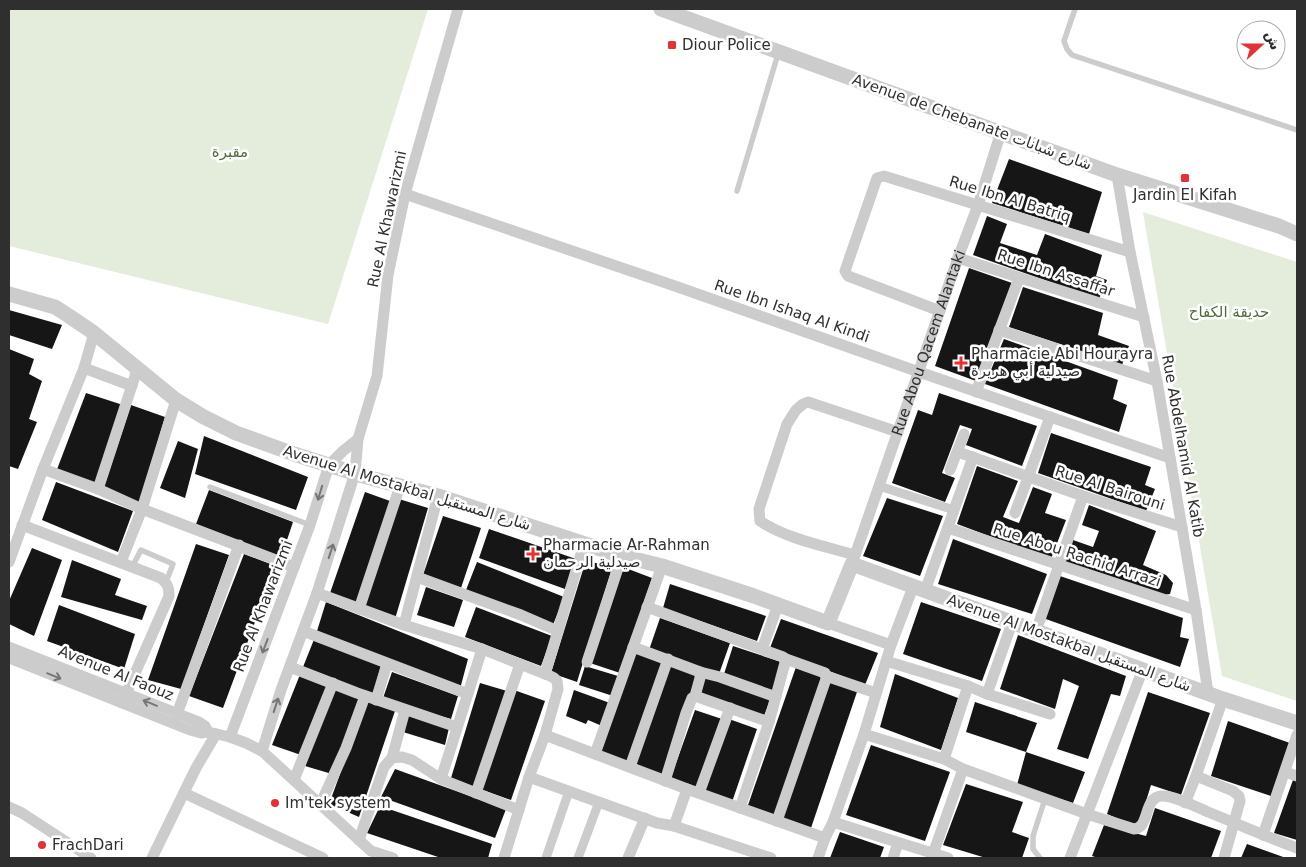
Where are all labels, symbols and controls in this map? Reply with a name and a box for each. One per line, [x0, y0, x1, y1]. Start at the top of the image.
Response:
north arrow [1236, 20, 1286, 70]
text: ش [1262, 28, 1284, 52]
place label: Diour Police [682, 36, 771, 54]
marker: Diour Police [666, 39, 678, 51]
street label: Avenue de Chebanate شارع شبانات [850, 70, 1094, 174]
park label: مقبرة [212, 143, 248, 161]
street label: Rue Al Khawarizmi [364, 149, 410, 289]
street label: Rue Ibn Al Batriq [947, 172, 1073, 226]
marker: Jardin El Kifah [1179, 172, 1191, 184]
place label: Jardin El Kifah [1132, 186, 1237, 204]
street label: Rue Ibn Assaffar [995, 246, 1118, 301]
street label: Rue Abou Qacem Alantaki [888, 247, 969, 438]
street label: Rue Ibn Ishaq Al Kindi [712, 276, 872, 346]
park label: حديقة الكفاح [1189, 303, 1269, 321]
place label: Pharmacie Abi Hourayra صيدلية أبي هريرة [971, 345, 1153, 381]
street label: Rue Abdelhamid Al Katib [1158, 353, 1208, 539]
marker: Pharmacie Abi Hourayra صيدلية أبي هريرة [955, 357, 967, 369]
street label: Avenue Al Mostakbal شارع المستقبل [281, 442, 533, 534]
street label: Rue Al Bairouni [1053, 462, 1167, 514]
one-way arrow [315, 485, 325, 501]
street label: Rue Abou Rachid Arrazi [991, 519, 1163, 591]
place label: Pharmacie Ar-Rahman صيدلية الرحمان [543, 536, 710, 571]
street label: Rue Al Khawarizmi [230, 538, 296, 674]
one-way arrow [326, 544, 336, 560]
marker: Pharmacie Ar-Rahman صيدلية الرحمان [527, 548, 539, 560]
street label: Avenue Al Mostakbal شارع المستقبل [945, 590, 1193, 696]
one-way arrow [260, 637, 269, 653]
street label: Avenue Al Faouz [56, 642, 176, 704]
one-way arrow [46, 672, 61, 681]
one-way arrow [272, 697, 282, 713]
one-way arrow [143, 698, 158, 707]
place label: Im'tek system [285, 794, 391, 812]
marker: Im'tek system [269, 797, 281, 809]
place label: FrachDari [52, 836, 124, 854]
marker: FrachDari [36, 839, 48, 851]

